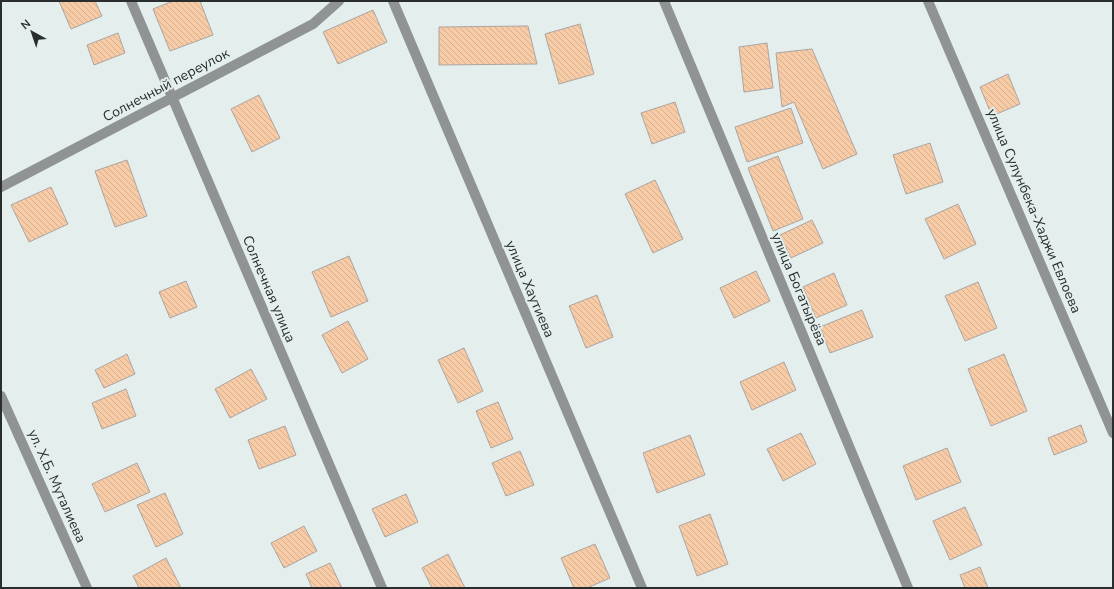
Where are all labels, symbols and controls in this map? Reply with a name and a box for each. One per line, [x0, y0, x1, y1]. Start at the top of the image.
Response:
north arrow [12, 12, 52, 52]
text: N [18, 16, 34, 33]
street label: Солнечный переулок [99, 43, 233, 126]
street label: улица Сулунбека-Хаджи Евлоева [982, 106, 1086, 316]
street label: улица Богатырёва [767, 230, 831, 348]
street label: Солнечная улица [238, 233, 300, 345]
street label: улица Хаутиева [501, 237, 559, 341]
street label: ул. Х.Б. Муталиева [23, 426, 91, 546]

